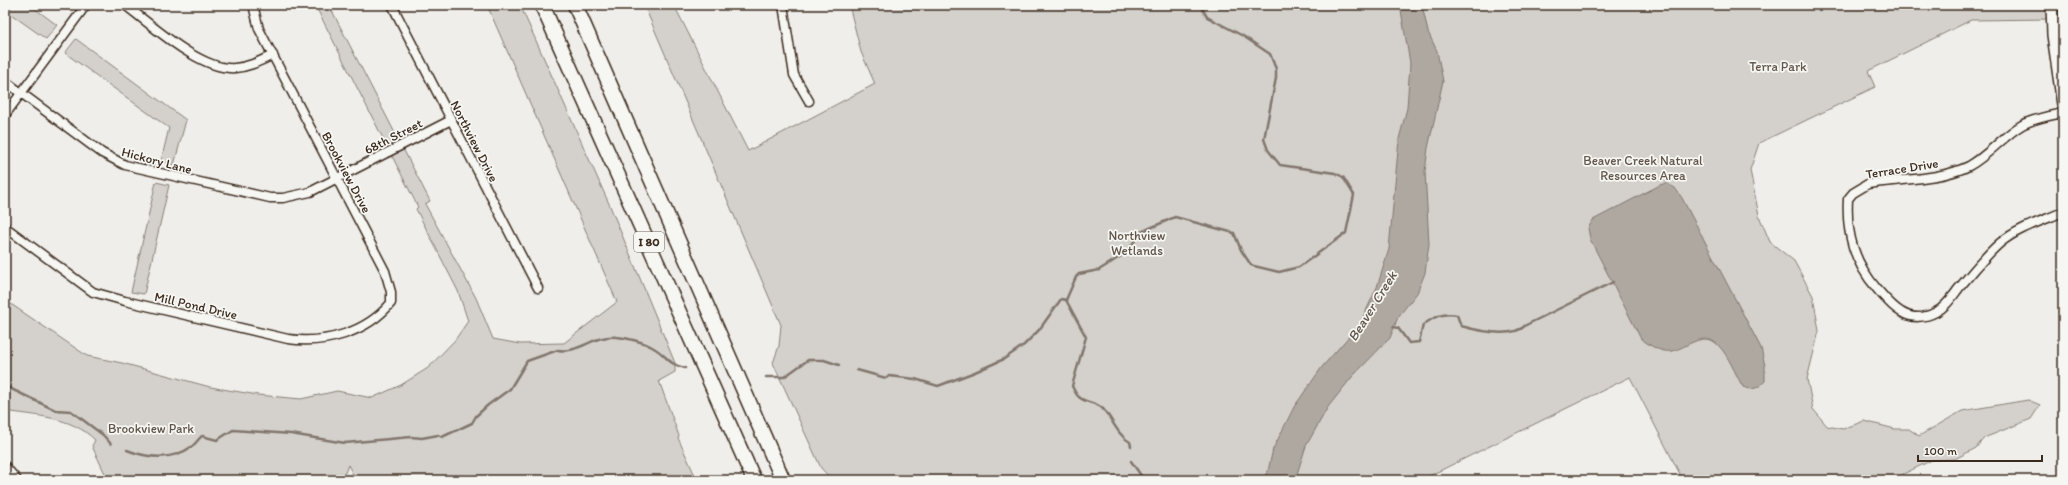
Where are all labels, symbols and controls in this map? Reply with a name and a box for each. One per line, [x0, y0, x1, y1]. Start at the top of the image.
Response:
park label: Terra Park [1749, 59, 1807, 74]
street label: Northview Drive [448, 98, 501, 184]
street label: 68th Street [362, 115, 425, 157]
street label: Brookview Drive [319, 129, 374, 215]
street label: Hickory Lane [120, 144, 194, 177]
park label: Beaver Creek Natural Resources Area [1583, 153, 1703, 183]
street label: Terrace Drive [1865, 155, 1939, 182]
park label: Northview Wetlands [1109, 228, 1166, 258]
road number: I 80 [634, 232, 664, 252]
water label: Beaver Creek [1344, 267, 1401, 344]
street label: Mill Pond Drive [153, 289, 239, 322]
park label: Brookview Park [108, 421, 194, 436]
scale bar [1918, 437, 2042, 463]
text: 100 m [1924, 444, 1957, 458]

